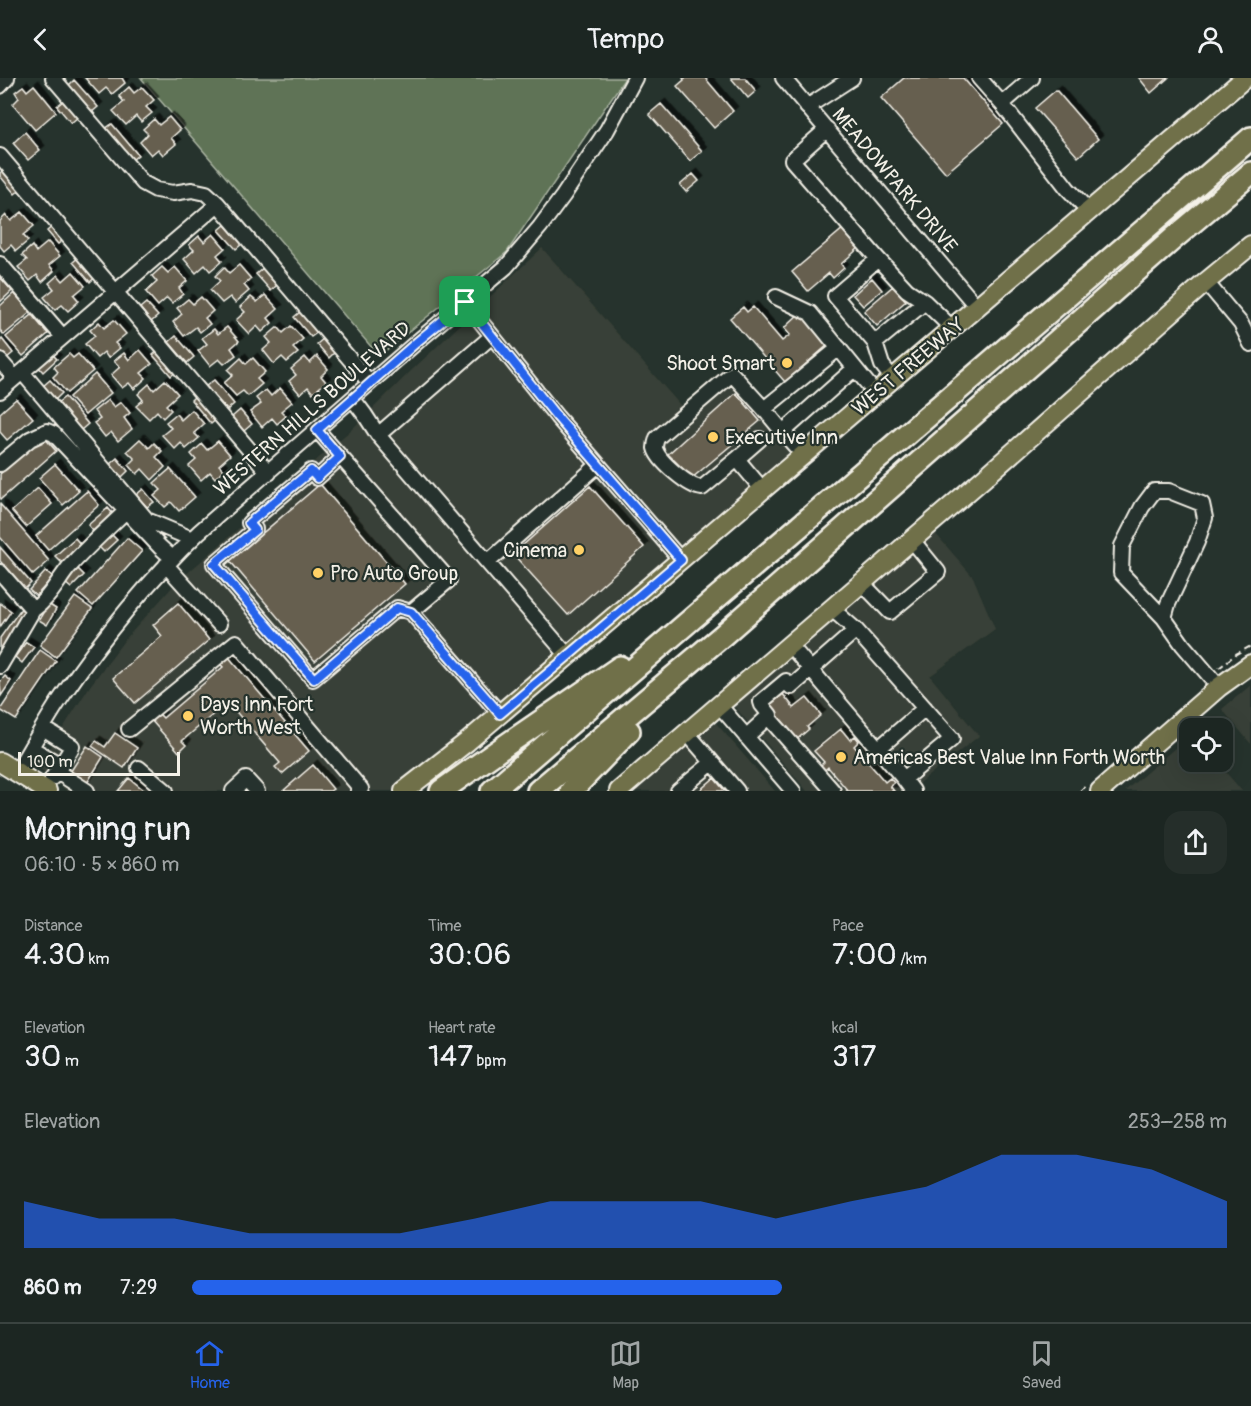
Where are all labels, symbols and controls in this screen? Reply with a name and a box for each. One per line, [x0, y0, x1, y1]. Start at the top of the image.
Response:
icon: back [24, 23, 57, 56]
text: Tempo [587, 23, 664, 56]
icon: person [1194, 23, 1227, 56]
street label: MEADOWPARK DRIVE [827, 103, 963, 258]
pin [439, 276, 490, 327]
icon: arrive [448, 285, 481, 318]
street label: WEST FREEWAY [847, 312, 970, 421]
street label: WESTERN HILLS BOULEVARD [208, 316, 416, 501]
place label: Shoot Smart [666, 351, 776, 376]
marker: Shoot Smart [780, 356, 794, 370]
place label: Executive Inn [725, 425, 838, 450]
marker: Executive Inn [706, 430, 720, 444]
place label: Cinema [503, 538, 567, 563]
marker: Cinema [572, 543, 586, 557]
place label: Pro Auto Group [330, 561, 458, 586]
marker: Pro Auto Group [311, 566, 325, 580]
place label: Days Inn Fort Worth West [200, 692, 314, 740]
marker: Days Inn Fort Worth West [181, 709, 195, 723]
map controls [1179, 718, 1233, 772]
button: locate [1179, 718, 1233, 772]
place label: Americas Best Value Inn Forth Worth [853, 745, 1165, 770]
scale bar [18, 749, 180, 776]
marker: Americas Best Value Inn Forth Worth [834, 750, 848, 764]
text: 100 m [27, 752, 73, 772]
text: Morning run [24, 809, 191, 850]
button: share [1164, 811, 1227, 874]
text: 06:10 · 5 × 860 m [24, 852, 179, 877]
text: Distance [24, 916, 83, 936]
text: Time [428, 916, 461, 936]
text: Pace [832, 916, 864, 936]
text: 4.30 [24, 936, 85, 973]
text: 30:06 [428, 936, 511, 973]
text: 7:00 [832, 936, 897, 973]
text: km [85, 949, 110, 969]
text: /km [897, 949, 927, 969]
text: Elevation [24, 1018, 85, 1038]
text: Heart rate [428, 1018, 495, 1038]
text: kcal [832, 1018, 858, 1038]
text: 30 [24, 1038, 61, 1075]
text: 147 [428, 1038, 473, 1075]
text: 317 [832, 1038, 876, 1075]
text: m [61, 1051, 79, 1071]
text: bpm [473, 1051, 506, 1071]
text: Elevation [24, 1109, 100, 1134]
text: 253–258 m [1128, 1109, 1227, 1134]
text: 860 m [24, 1275, 81, 1300]
text: 7:29 [120, 1275, 157, 1300]
tab: Home [190, 1337, 230, 1393]
tab: Map [609, 1337, 642, 1393]
tab: Saved [1022, 1337, 1061, 1393]

